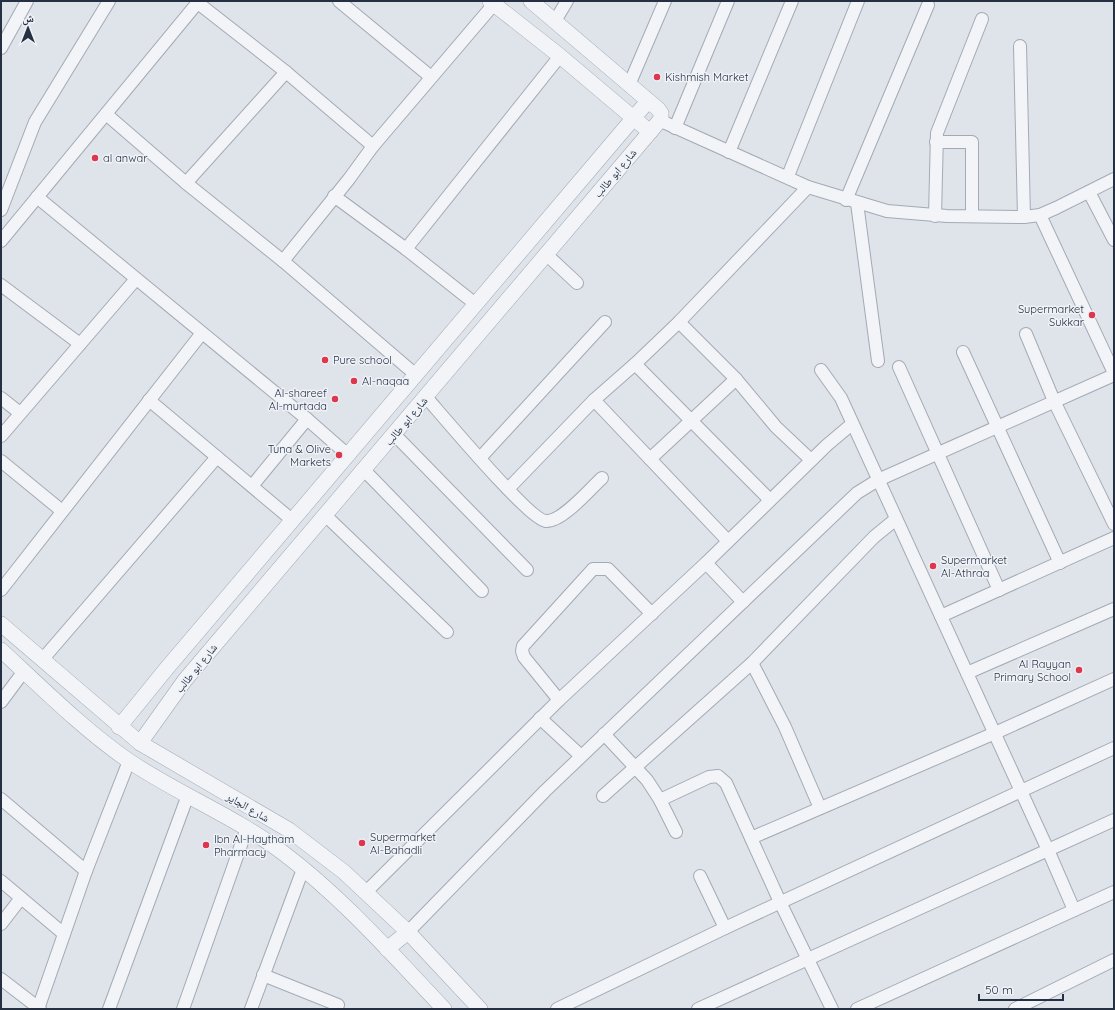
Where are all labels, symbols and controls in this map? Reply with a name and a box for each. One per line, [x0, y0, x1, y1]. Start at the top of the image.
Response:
north arrow [8, 8, 48, 48]
text: ش [22, 11, 34, 26]
place label: Kishmish Market [665, 70, 749, 84]
marker: Kishmish Market [652, 72, 662, 82]
street label: شارع ابو طالب [591, 146, 639, 200]
place label: al anwar [103, 151, 148, 165]
marker: al anwar [90, 153, 100, 163]
place label: Supermarket Sukkar [1018, 302, 1085, 329]
marker: Supermarket Sukkar [1087, 310, 1097, 320]
place label: Pure school [333, 353, 392, 367]
marker: Pure school [320, 355, 330, 365]
place label: Al-naqaa [362, 374, 409, 388]
marker: Al-naqaa [349, 376, 359, 386]
place label: Al-shareef Al-murtada [269, 386, 327, 413]
marker: Al-shareef Al-murtada [330, 394, 340, 404]
street label: شارع ابو طالب [382, 394, 430, 448]
place label: Tuna & Olive Markets [268, 442, 331, 469]
marker: Tuna & Olive Markets [334, 450, 344, 460]
place label: Supermarket Al-Athraa [941, 553, 1007, 580]
marker: Supermarket Al-Athraa [928, 561, 938, 571]
street label: شارع ابو طالب [172, 641, 220, 695]
place label: Al Rayyan Primary School [994, 657, 1071, 684]
marker: Al Rayyan Primary School [1074, 665, 1084, 675]
street label: شارع الجاير [223, 789, 272, 825]
place label: Supermarket Al-Bahadli [370, 830, 436, 857]
place label: Ibn Al-Haytham Pharmacy [214, 832, 294, 859]
marker: Supermarket Al-Bahadli [357, 838, 367, 848]
marker: Ibn Al-Haytham Pharmacy [201, 840, 211, 850]
scale bar [979, 976, 1063, 1002]
text: 50 m [985, 982, 1013, 997]

